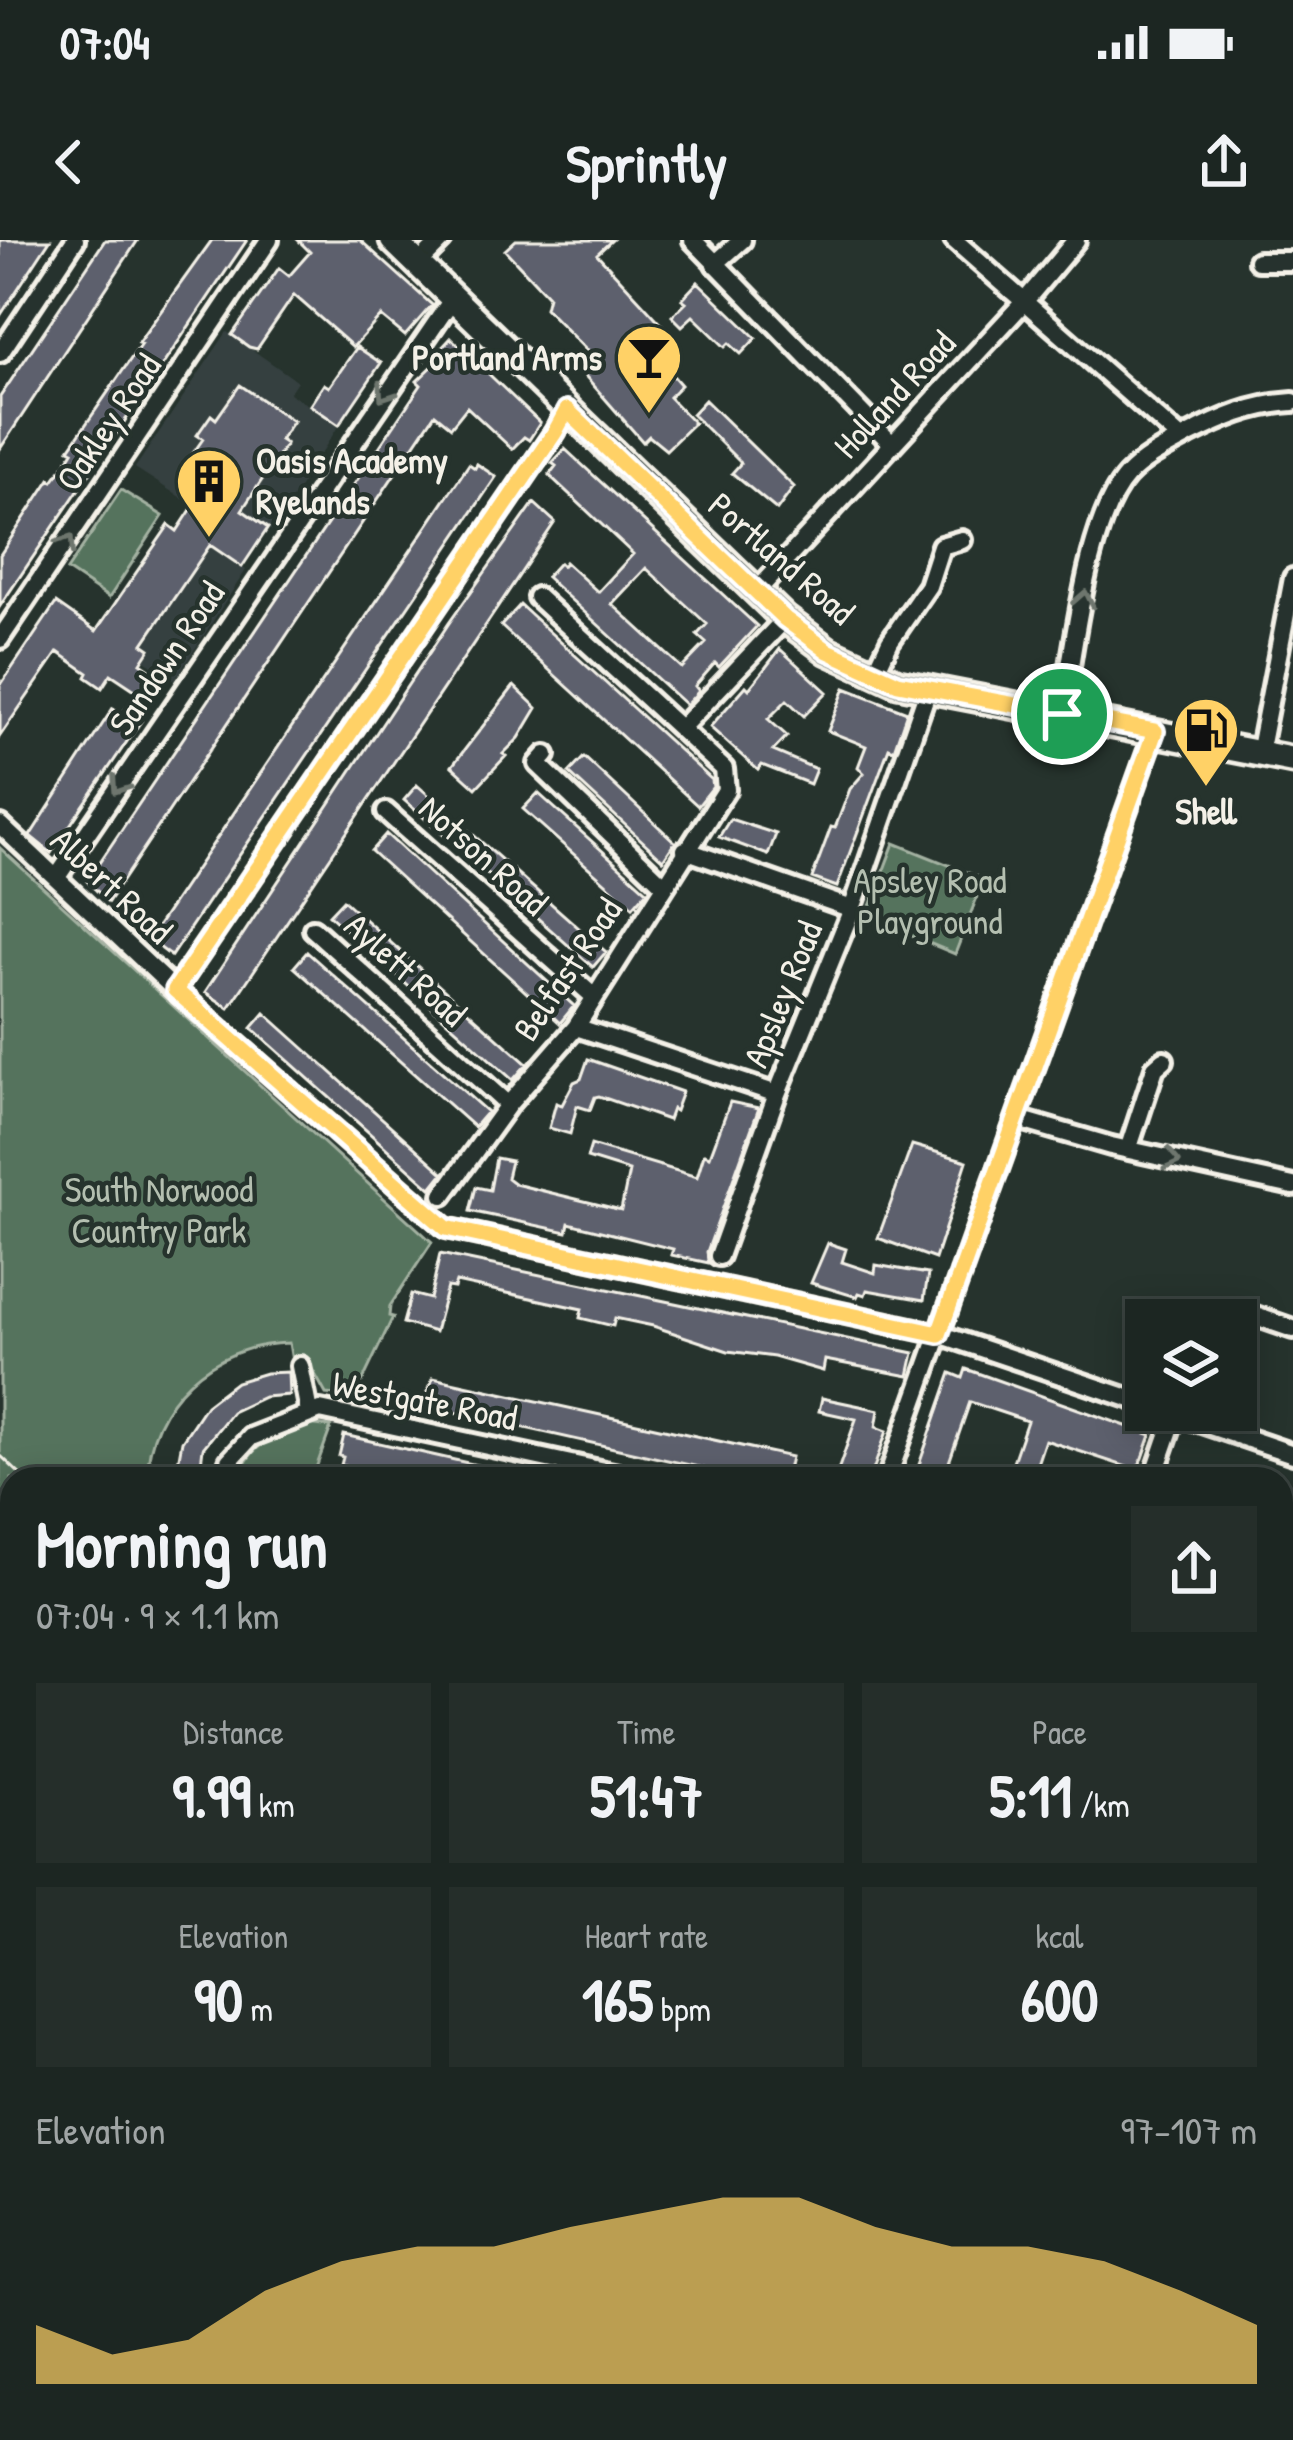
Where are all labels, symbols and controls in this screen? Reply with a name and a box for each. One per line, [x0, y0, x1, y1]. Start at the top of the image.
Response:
text: 07:04 [60, 12, 150, 73]
text: Sprintly [566, 126, 727, 199]
icon: back [36, 129, 102, 195]
icon: share [1191, 129, 1257, 195]
street label: Holland Road [822, 319, 966, 468]
bar icon: Portland Arms [614, 322, 684, 416]
place label: Portland Arms [412, 332, 602, 381]
street label: Oakley Road [44, 344, 171, 500]
one-way arrow [377, 380, 399, 402]
place label: Oasis Academy Ryelands [256, 435, 448, 526]
building icon: Oasis Academy Ryelands [174, 446, 244, 540]
street label: Portland Road [699, 480, 866, 635]
one-way arrow [53, 534, 75, 556]
street label: Sandown Road [96, 571, 235, 744]
one-way arrow [1070, 590, 1096, 610]
pin [1011, 663, 1113, 765]
icon: arrive [1029, 681, 1095, 747]
fuel station icon: Shell [1171, 695, 1241, 789]
one-way arrow [111, 772, 133, 794]
street label: Notson Road [409, 784, 559, 926]
place label: Shell [1175, 786, 1238, 835]
street label: Albert Road [41, 816, 184, 954]
park label: Apsley Road Playground [853, 855, 1007, 945]
street label: Belfast Road [501, 888, 632, 1050]
street label: Aylett Road [335, 901, 478, 1037]
street label: Apsley Road [730, 914, 833, 1074]
one-way arrow [1161, 1146, 1181, 1171]
park label: South Norwood Country Park [65, 1164, 253, 1254]
map controls [1125, 1299, 1257, 1431]
button: layers [1125, 1299, 1257, 1431]
street label: Westgate Road [329, 1358, 521, 1441]
text: Morning run [36, 1498, 328, 1588]
button: share [1131, 1506, 1257, 1632]
text: 07:04 · 9 × 1.1 km [36, 1588, 279, 1641]
text: Distance [183, 1710, 284, 1754]
text: Time [617, 1710, 676, 1754]
text: Pace [1032, 1710, 1087, 1754]
text: 9.99 [172, 1754, 251, 1836]
text: 51:47 [590, 1754, 703, 1836]
text: 5:11 [989, 1754, 1072, 1836]
text: km [251, 1783, 295, 1827]
text: /km [1072, 1783, 1130, 1827]
text: Elevation [179, 1914, 288, 1958]
text: Heart rate [585, 1914, 708, 1958]
text: kcal [1035, 1914, 1084, 1958]
text: 90 [194, 1958, 243, 2040]
text: 165 [582, 1958, 653, 2040]
text: 600 [1021, 1958, 1098, 2040]
text: m [243, 1987, 273, 2031]
text: bpm [653, 1987, 711, 2031]
text: Elevation [36, 2103, 166, 2156]
text: 97–107 m [1121, 2103, 1257, 2156]

